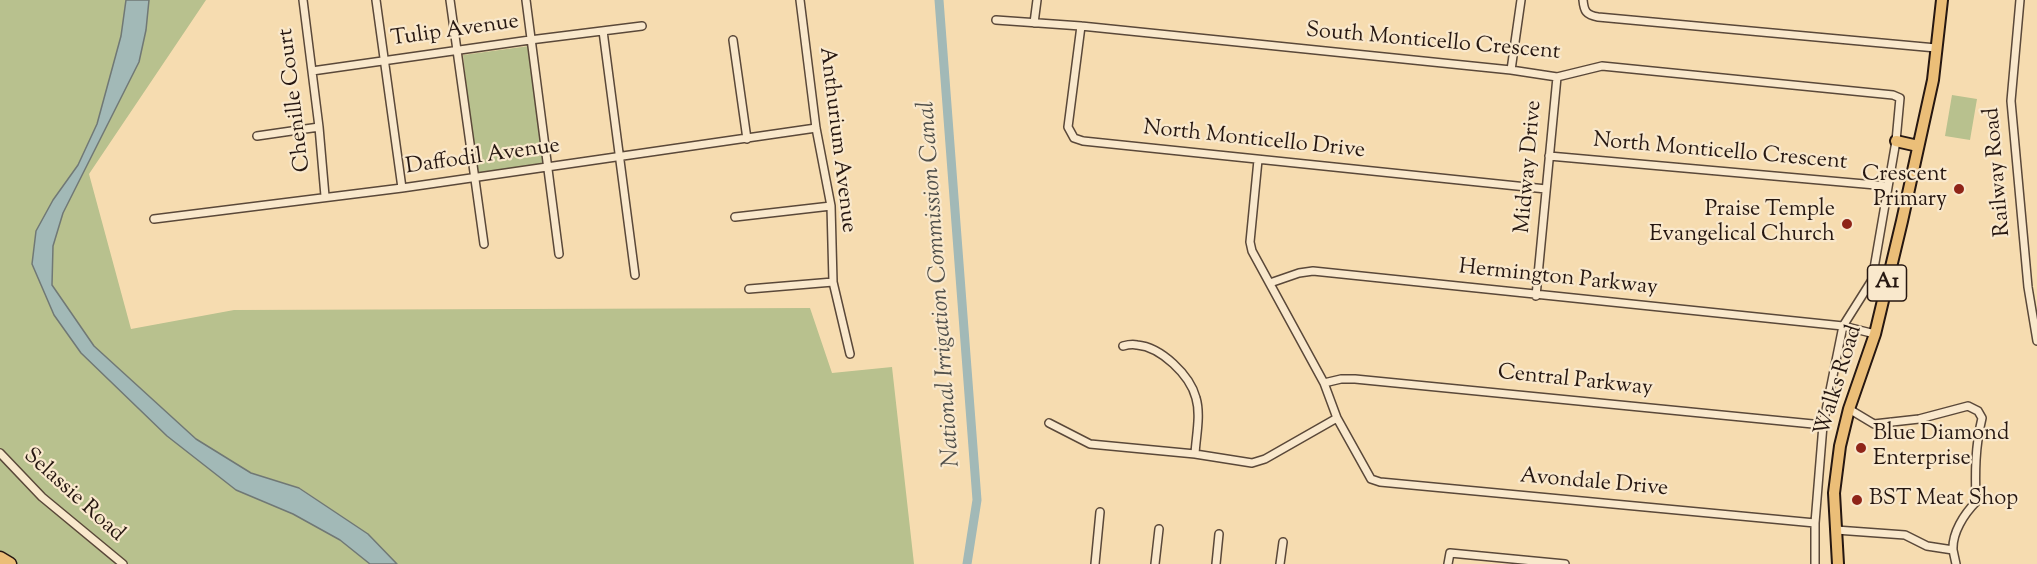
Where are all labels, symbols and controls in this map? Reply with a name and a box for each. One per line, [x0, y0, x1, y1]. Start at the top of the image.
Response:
street label: Tulip Avenue [389, 10, 521, 54]
street label: South Monticello Crescent [1305, 19, 1561, 67]
street label: Chenille Court [274, 27, 318, 173]
street label: Anthurium Avenue [812, 46, 860, 234]
street label: Midway Drive [1511, 99, 1549, 235]
water label: National Irrigation Commission Canal [914, 100, 968, 468]
street label: Railway Road [1980, 106, 2018, 238]
street label: North Monticello Drive [1142, 116, 1366, 166]
street label: North Monticello Crescent [1592, 129, 1848, 177]
street label: Daffodil Avenue [404, 134, 562, 182]
place label: Crescent Primary [1862, 163, 1947, 214]
marker: Crescent Primary [1952, 182, 1966, 196]
place label: Praise Temple Evangelical Church [1649, 198, 1835, 249]
marker: Praise Temple Evangelical Church [1840, 217, 1854, 231]
street label: Hermington Parkway [1457, 255, 1659, 303]
road number: A1 [1868, 265, 1906, 301]
street label: Walks Road [1811, 322, 1869, 440]
street label: Central Parkway [1496, 361, 1654, 403]
place label: Blue Diamond Enterprise [1873, 422, 2009, 474]
marker: Blue Diamond Enterprise [1854, 441, 1868, 455]
street label: Selassie Road [17, 444, 129, 548]
street label: Avondale Drive [1519, 464, 1669, 504]
place label: BST Meat Shop [1869, 487, 2018, 513]
marker: BST Meat Shop [1850, 493, 1864, 507]

